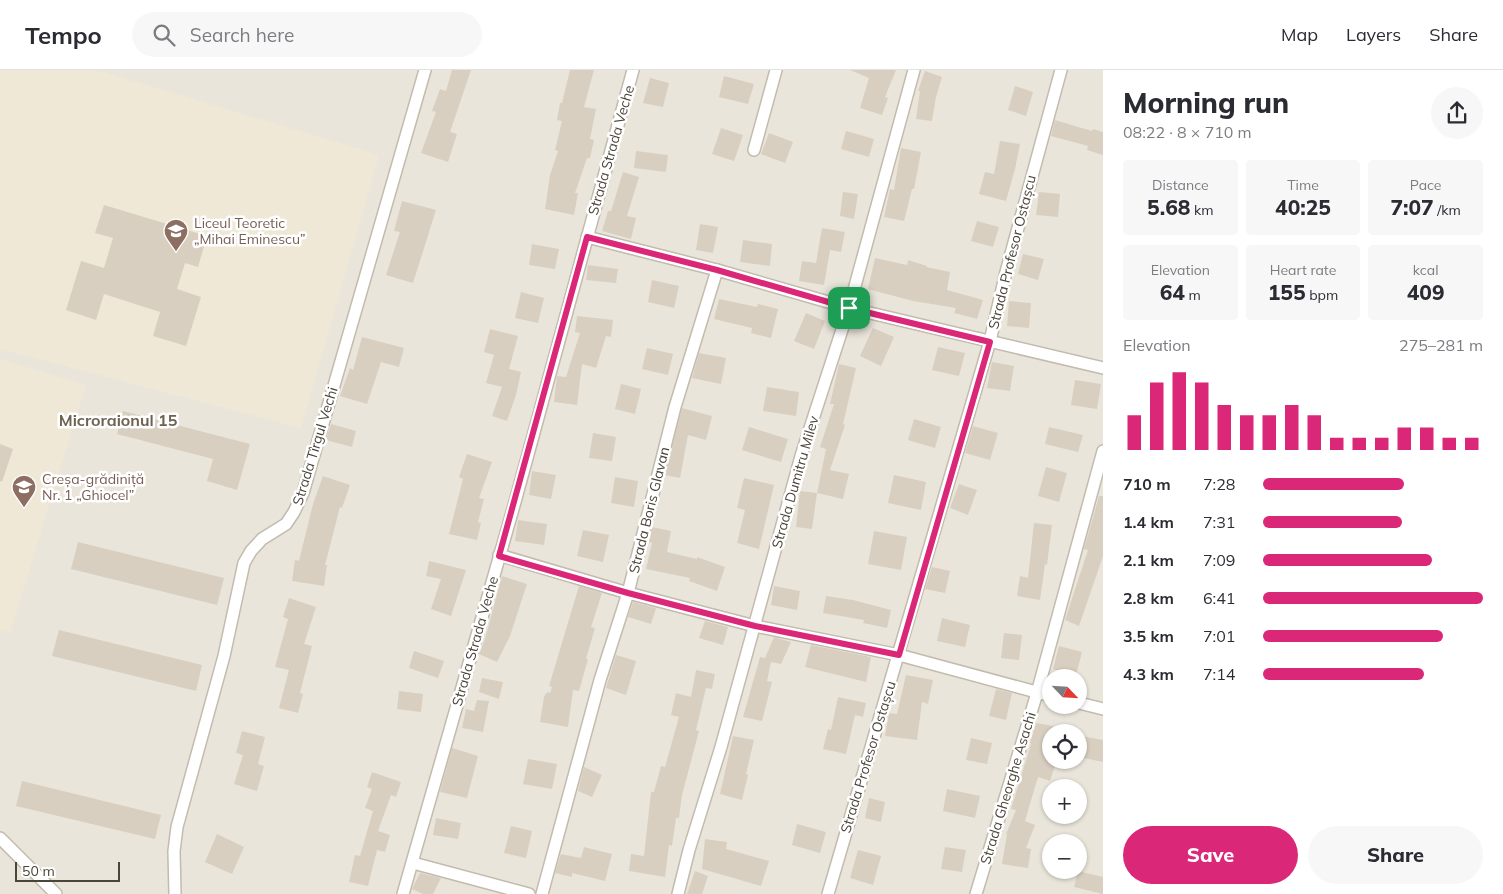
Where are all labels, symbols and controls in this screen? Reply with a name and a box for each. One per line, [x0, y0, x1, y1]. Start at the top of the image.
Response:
search box [132, 12, 482, 57]
text: Tempo [25, 20, 102, 50]
icon: search [150, 21, 178, 49]
text: Search here [190, 23, 294, 47]
text: Map [1281, 23, 1318, 46]
text: Layers [1346, 23, 1401, 46]
text: Share [1429, 23, 1478, 46]
street label: Strada Strada Veche [584, 83, 638, 217]
text: Morning run [1123, 85, 1289, 120]
button: share [1431, 87, 1483, 139]
text: 08:22 · 8 × 710 m [1123, 122, 1252, 142]
street label: Strada Profesor Ostașcu [984, 173, 1040, 331]
text: Distance [1152, 176, 1209, 194]
text: Time [1287, 176, 1319, 194]
text: Pace [1410, 176, 1441, 194]
text: 5.68 [1147, 194, 1190, 220]
text: 40:25 [1275, 194, 1331, 220]
text: 7:07 [1390, 194, 1434, 220]
text: km [1190, 201, 1214, 219]
text: /km [1434, 201, 1461, 219]
place label: Liceul Teoretic „Mihai Eminescu” [194, 214, 306, 248]
school or university icon: Liceul Teoretic „Mihai Eminescu” [163, 218, 189, 252]
text: Elevation [1151, 261, 1210, 279]
text: Heart rate [1270, 261, 1336, 279]
text: kcal [1413, 261, 1438, 279]
text: 64 [1160, 279, 1185, 305]
text: 155 [1268, 279, 1306, 305]
text: 409 [1407, 279, 1445, 305]
text: m [1185, 286, 1201, 304]
text: bpm [1306, 286, 1338, 304]
pin [828, 287, 870, 329]
icon: arrive [835, 294, 863, 322]
text: Elevation [1123, 335, 1191, 355]
text: 275–281 m [1399, 335, 1483, 355]
street label: Strada Tîrgul Vechi [288, 385, 342, 507]
district label: Microraionul 15 [59, 410, 178, 430]
street label: Strada Dumitru Milev [767, 413, 823, 550]
street label: Strada Boris Glavan [625, 445, 673, 575]
place label: Creșa-grădiniță Nr. 1 „Ghiocel” [42, 470, 144, 504]
school or university icon: Creșa-grădiniță Nr. 1 „Ghiocel” [11, 474, 37, 508]
text: 710 m [1123, 474, 1171, 494]
text: 7:28 [1203, 474, 1235, 494]
text: 1.4 km [1123, 512, 1174, 532]
text: 7:31 [1203, 512, 1235, 532]
text: 2.1 km [1123, 550, 1174, 570]
text: 7:09 [1203, 550, 1235, 570]
street label: Strada Strada Veche [448, 574, 502, 708]
text: 2.8 km [1123, 588, 1174, 608]
text: 6:41 [1203, 588, 1235, 608]
text: 3.5 km [1123, 626, 1174, 646]
text: 7:01 [1203, 626, 1235, 646]
text: 4.3 km [1123, 664, 1174, 684]
text: 7:14 [1203, 664, 1235, 684]
north arrow [1042, 669, 1088, 714]
map controls [1042, 669, 1087, 879]
street label: Strada Profesor Ostașcu [836, 679, 900, 835]
street label: Strada Gheorghe Asachi [976, 710, 1040, 866]
button: locate [1042, 724, 1087, 769]
button: + [1042, 779, 1087, 824]
button: Save [1123, 826, 1298, 884]
button: Share [1308, 826, 1483, 884]
button: − [1042, 834, 1087, 879]
scale bar [15, 859, 120, 882]
text: 50 m [22, 862, 55, 880]

